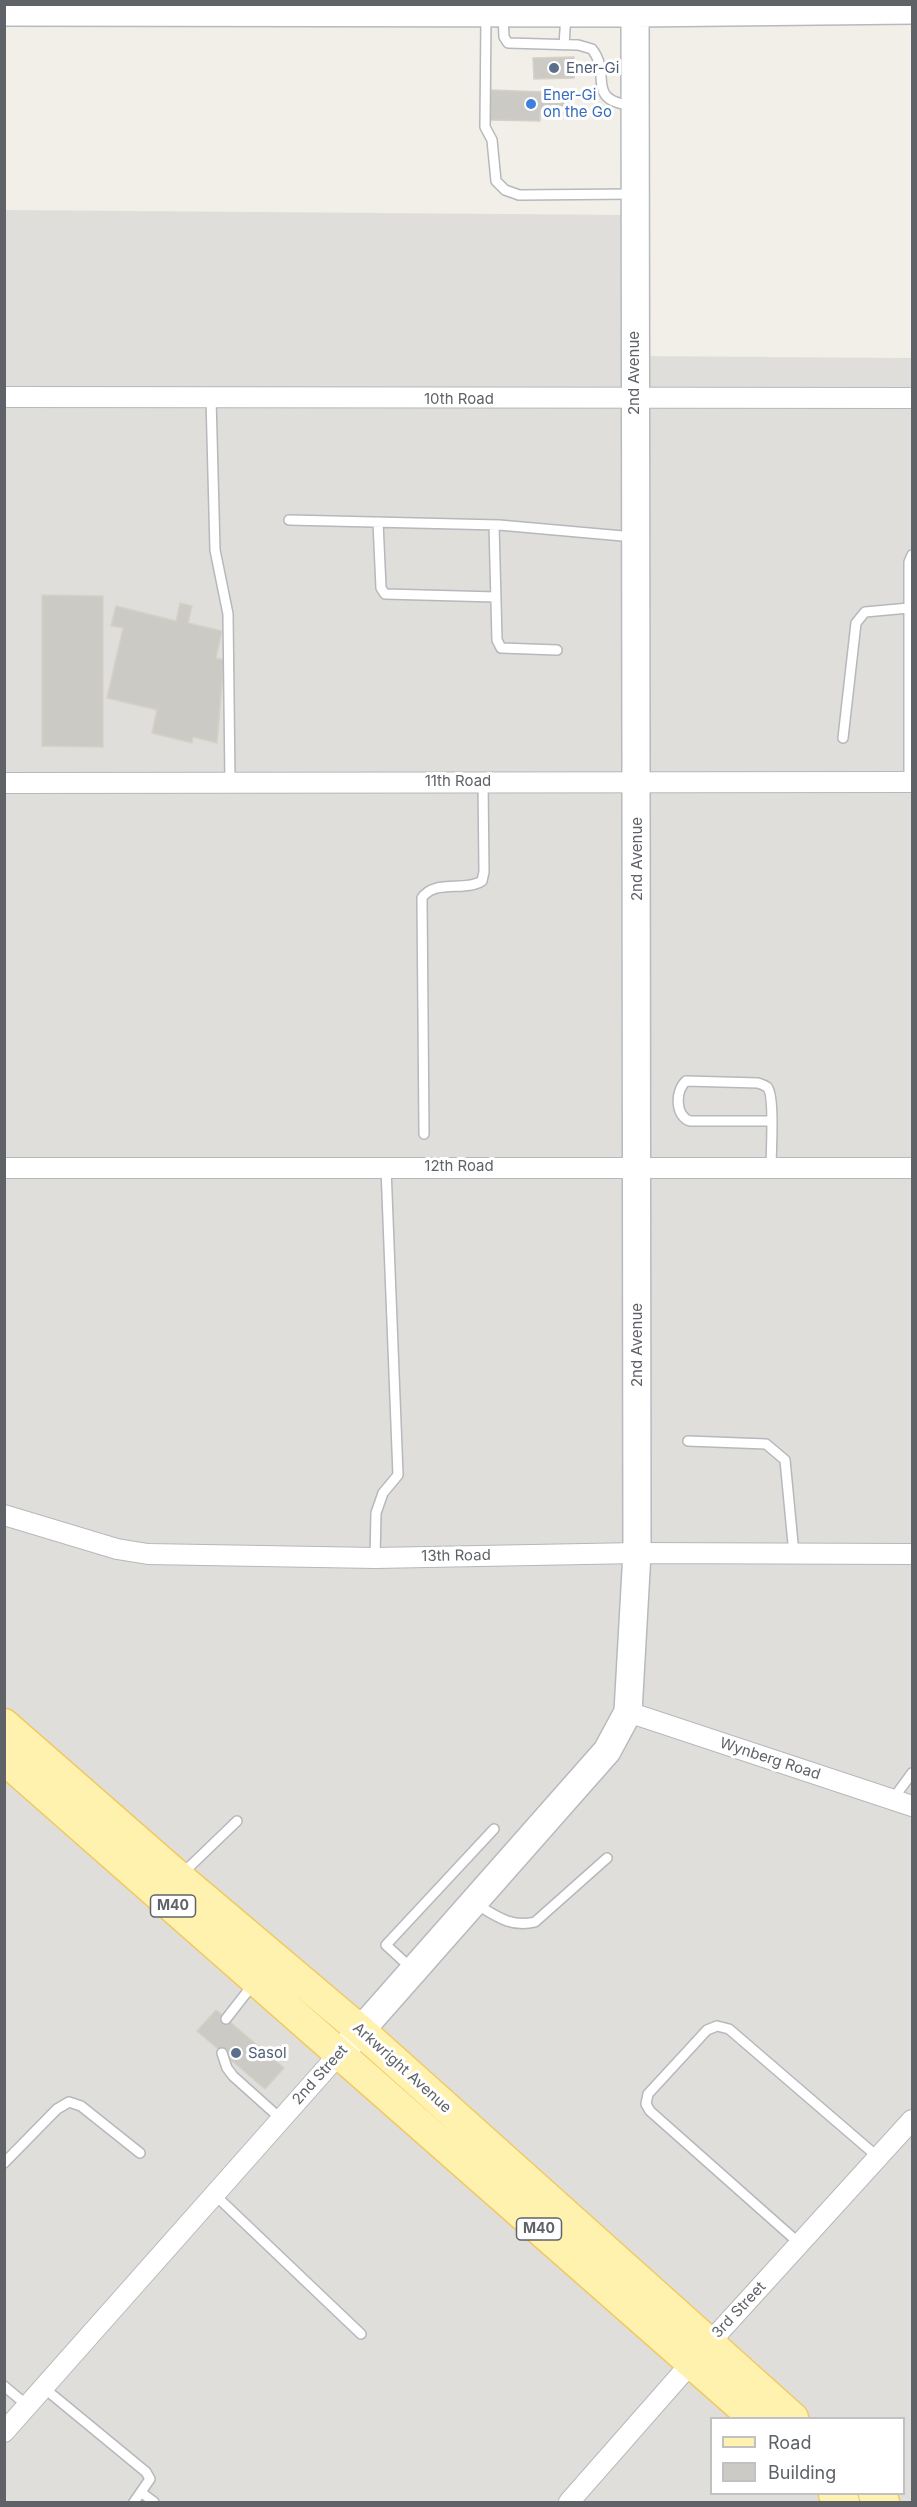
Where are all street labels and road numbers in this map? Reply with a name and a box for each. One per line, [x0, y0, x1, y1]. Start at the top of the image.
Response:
street label: 2nd Avenue [625, 331, 643, 415]
street label: 10th Road [424, 390, 494, 408]
street label: 11th Road [425, 772, 491, 790]
street label: 2nd Avenue [628, 817, 646, 901]
street label: 12th Road [424, 1157, 494, 1175]
street label: 2nd Avenue [628, 1303, 646, 1387]
street label: 13th Road [421, 1546, 491, 1566]
street label: Wynberg Road [717, 1734, 823, 1784]
road number: M40 [150, 1895, 195, 1917]
street label: Arkwright Avenue [349, 2019, 455, 2117]
street label: 2nd Street [289, 2042, 351, 2108]
road number: M40 [516, 2218, 562, 2240]
street label: 3rd Street [708, 2278, 770, 2342]

